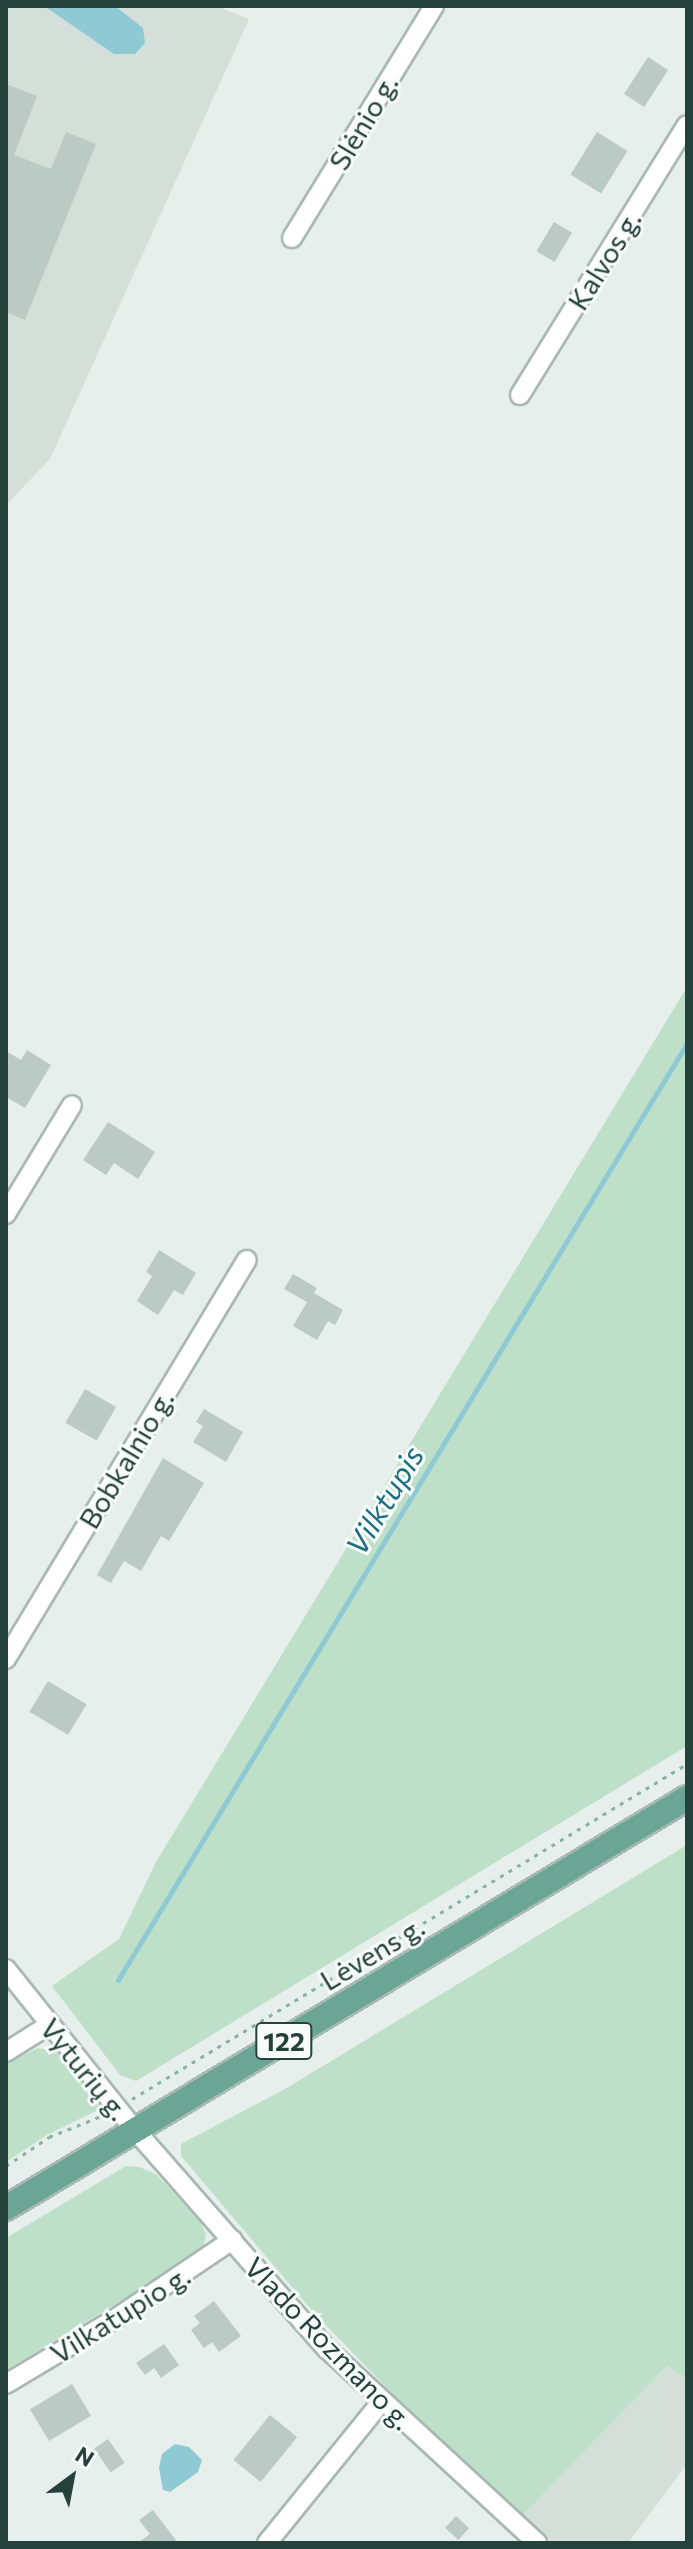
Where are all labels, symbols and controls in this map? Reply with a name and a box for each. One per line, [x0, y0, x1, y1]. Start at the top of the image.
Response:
street label: Slėnio g. [321, 68, 405, 176]
street label: Kalvos g. [560, 204, 648, 316]
street label: Bobkalnio g. [72, 1384, 180, 1534]
water label: Vilktupis [338, 1439, 430, 1561]
street label: Lėvens g. [314, 1909, 430, 1997]
street label: Vyturių g. [34, 2011, 136, 2127]
road number: 122 [254, 2019, 314, 2063]
street label: Vlado Rozmano g. [238, 2250, 420, 2436]
street label: Vilkatupio g. [44, 2258, 196, 2370]
north arrow [32, 2437, 112, 2517]
text: N [71, 2440, 99, 2472]

